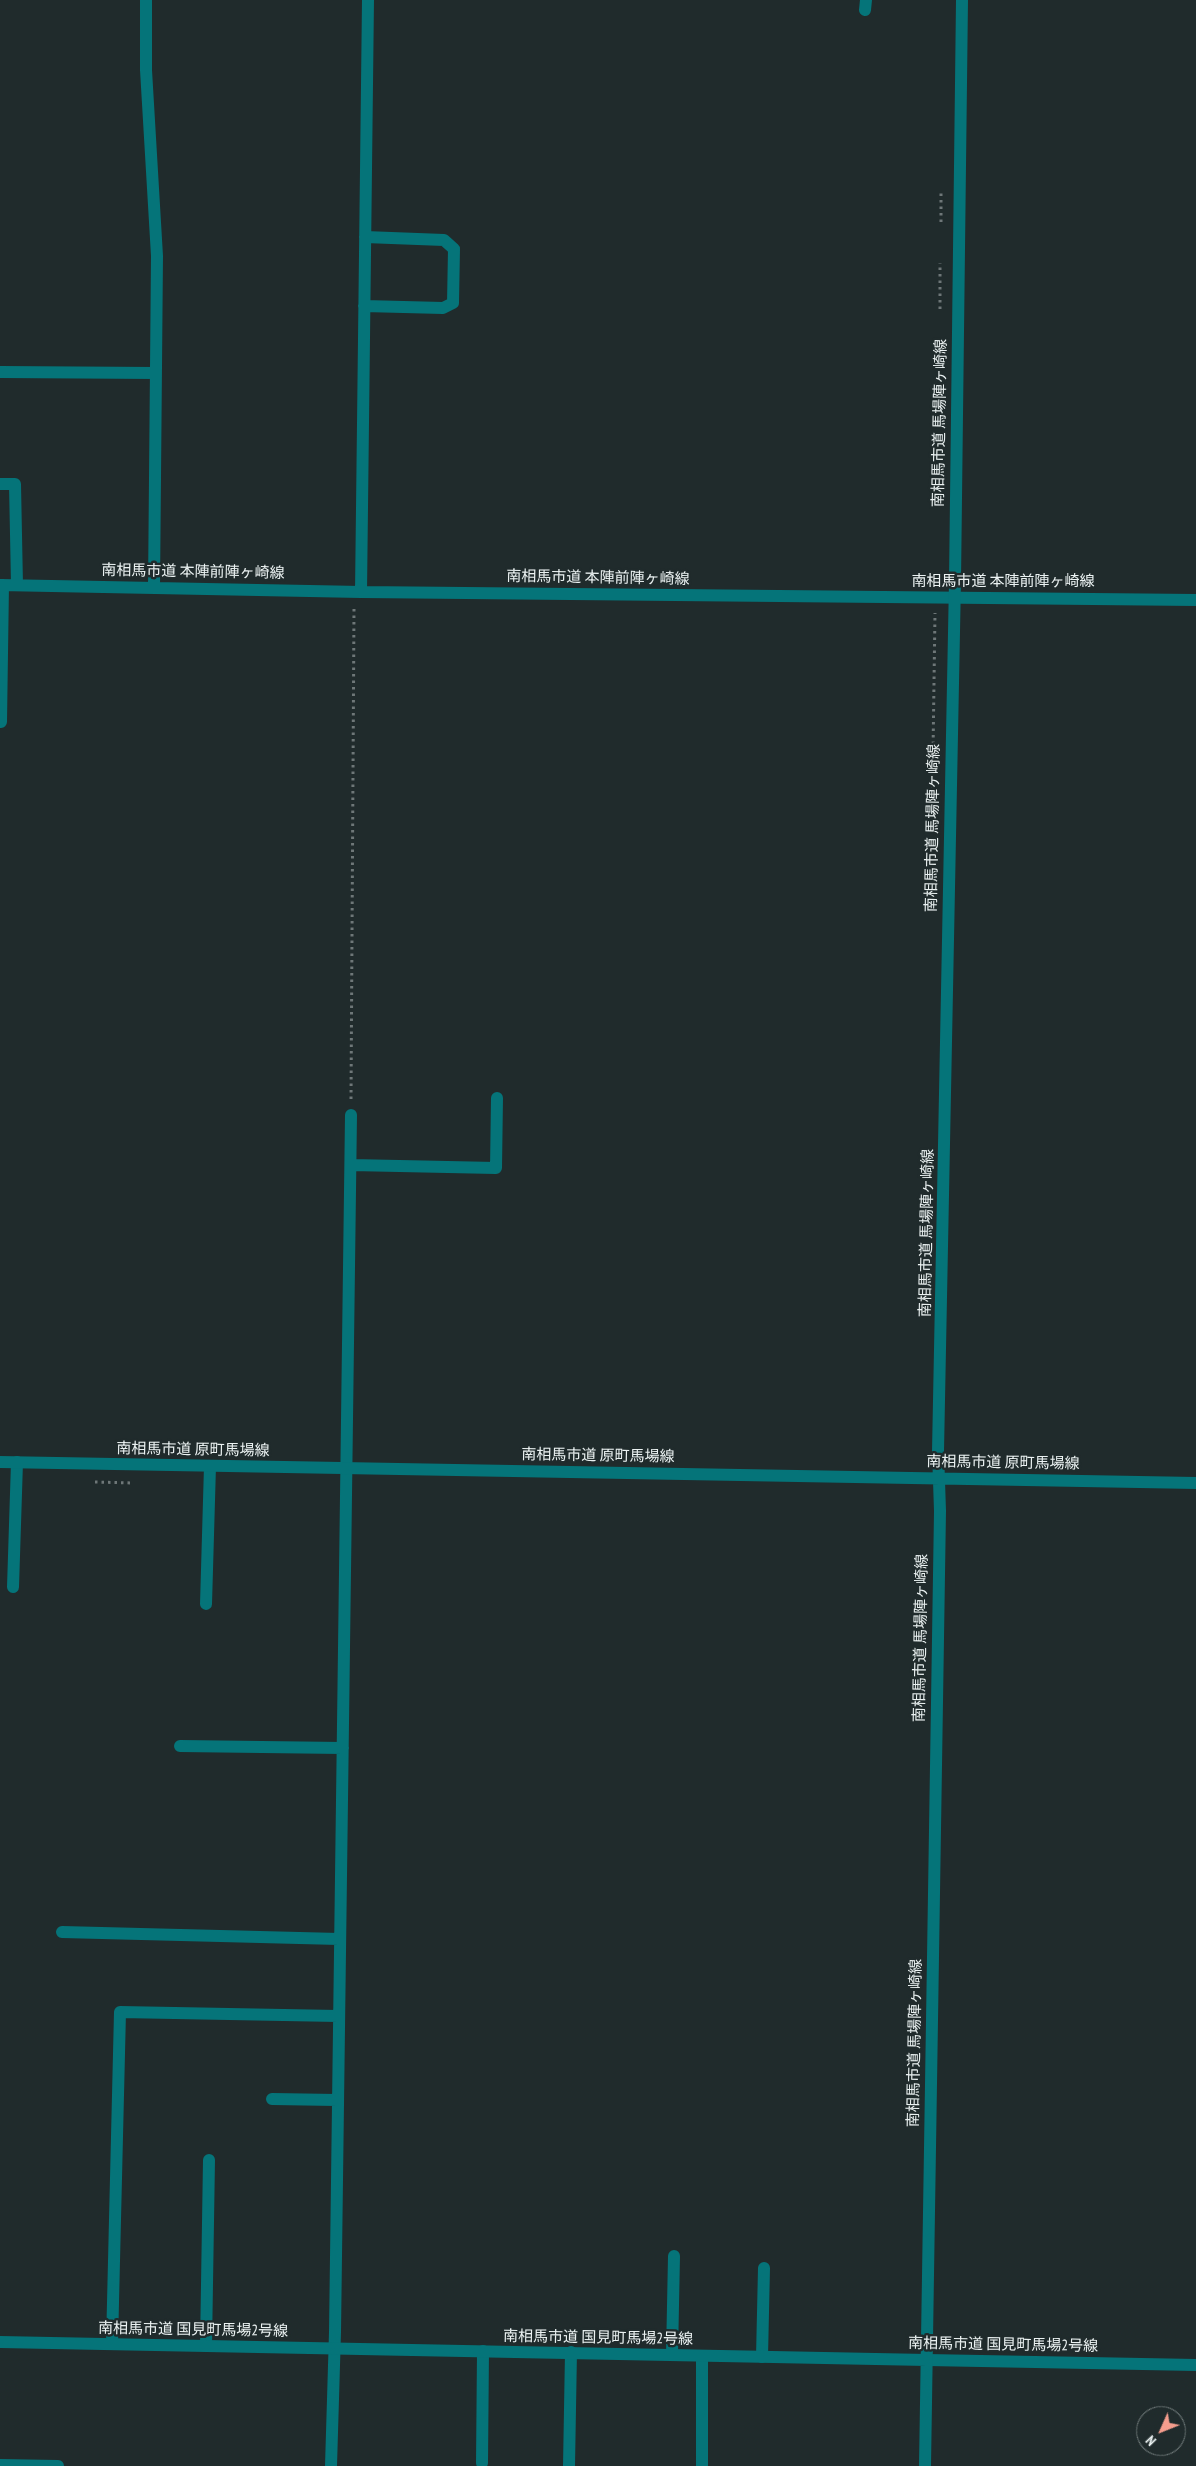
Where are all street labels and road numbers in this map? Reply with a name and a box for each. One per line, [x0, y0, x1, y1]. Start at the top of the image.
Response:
street label: 南相馬市道 馬場陣ヶ崎線 [930, 339, 950, 507]
street label: 南相馬市道 本陣前陣ヶ崎線 [101, 561, 285, 583]
street label: 南相馬市道 本陣前陣ヶ崎線 [506, 567, 690, 589]
street label: 南相馬市道 本陣前陣ヶ崎線 [911, 573, 1095, 591]
street label: 南相馬市道 馬場陣ヶ崎線 [923, 744, 943, 912]
street label: 南相馬市道 馬場陣ヶ崎線 [917, 1149, 937, 1317]
street label: 南相馬市道 原町馬場線 [116, 1440, 270, 1460]
street label: 南相馬市道 原町馬場線 [521, 1446, 675, 1466]
street label: 南相馬市道 原町馬場線 [926, 1453, 1080, 1473]
street label: 南相馬市道 馬場陣ヶ崎線 [911, 1554, 931, 1722]
street label: 南相馬市道 馬場陣ヶ崎線 [905, 1959, 925, 2127]
street label: 南相馬市道 国見町馬場2号線 [98, 2319, 288, 2341]
street label: 南相馬市道 国見町馬場2号線 [503, 2327, 693, 2349]
street label: 南相馬市道 国見町馬場2号線 [908, 2334, 1098, 2356]

